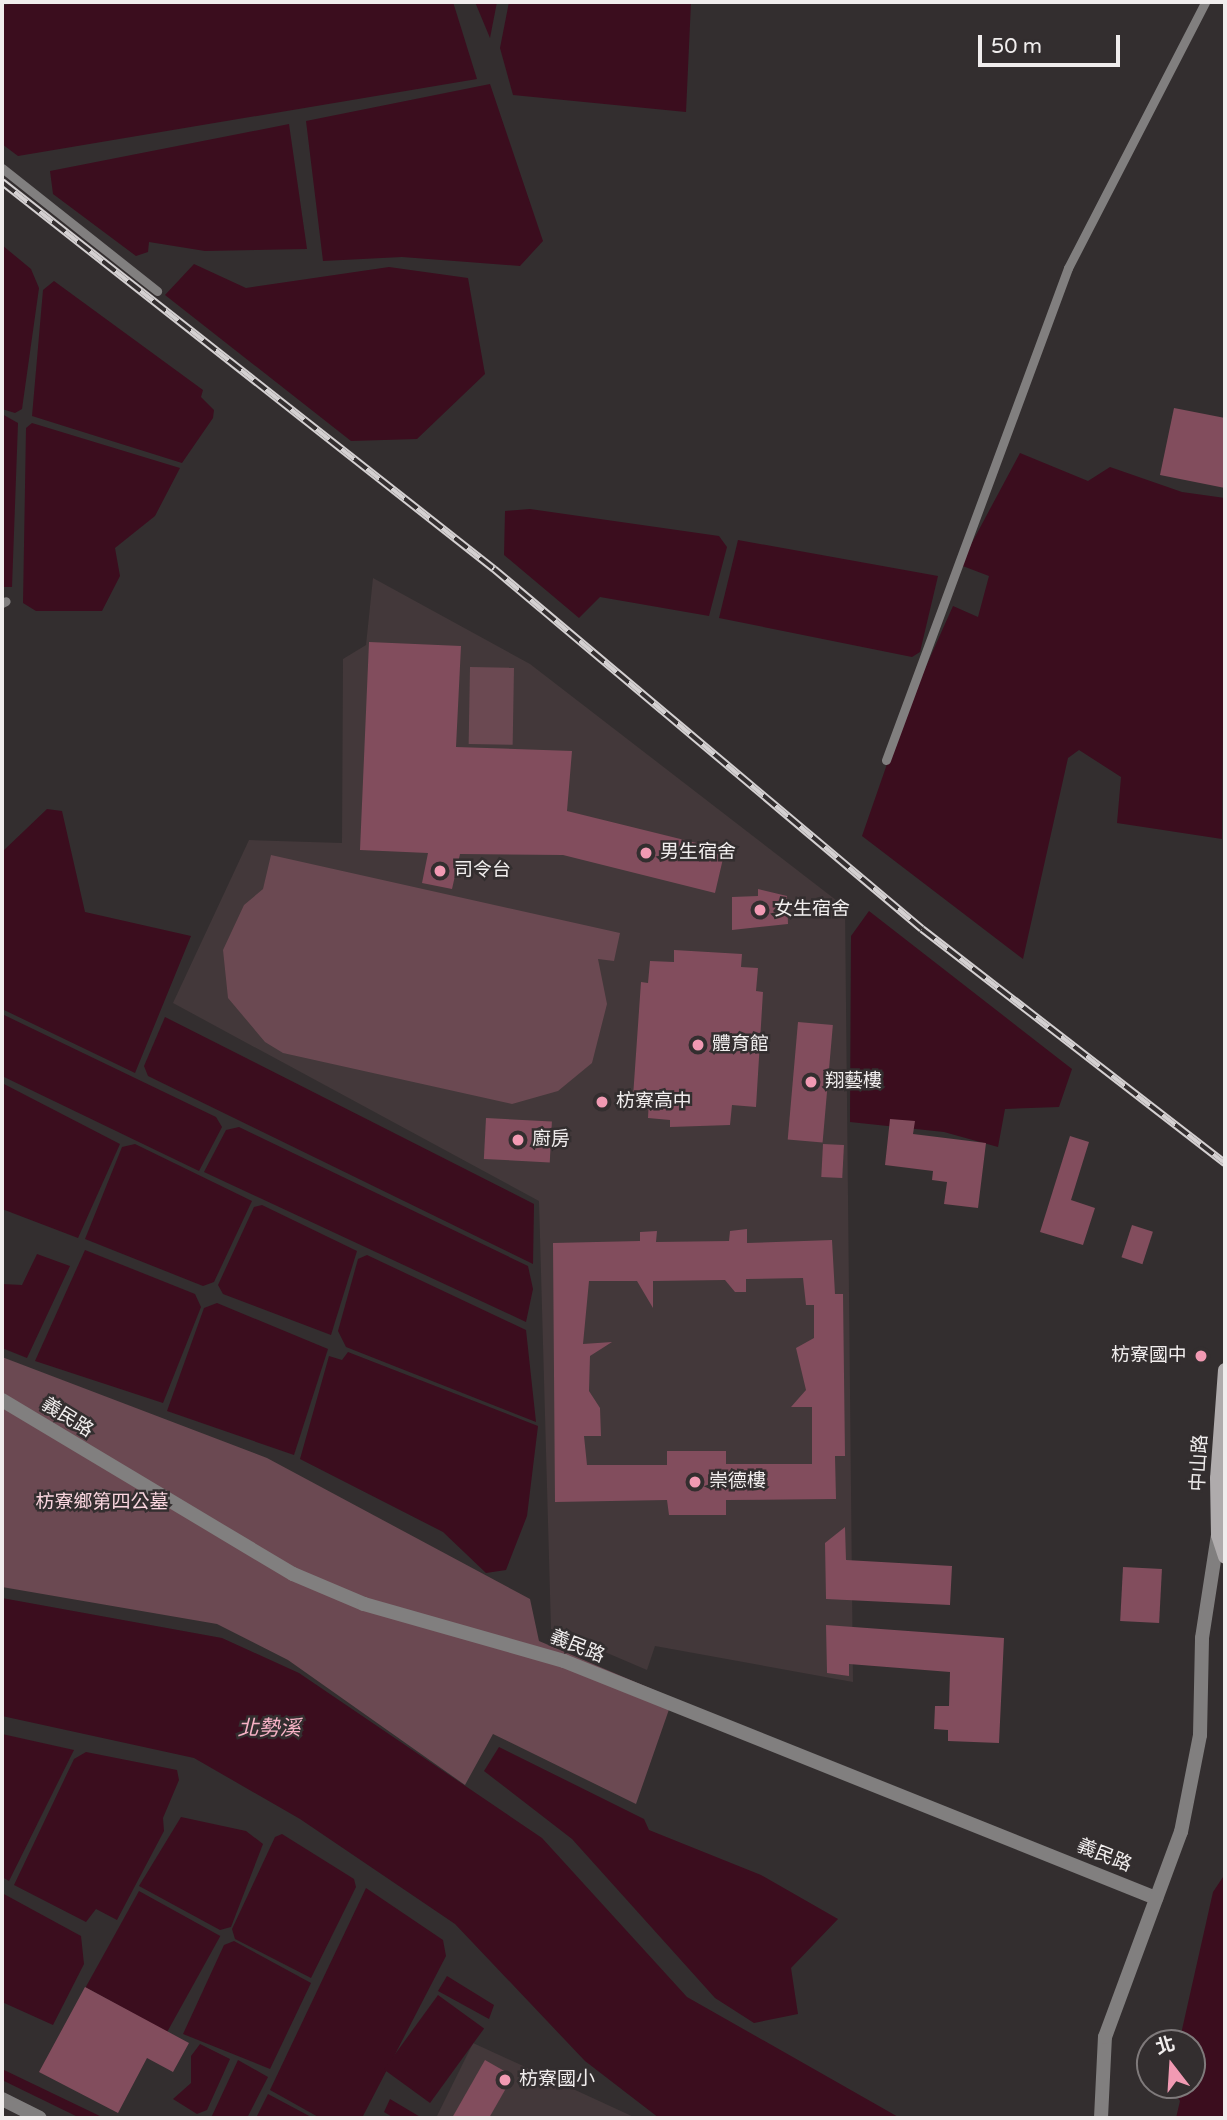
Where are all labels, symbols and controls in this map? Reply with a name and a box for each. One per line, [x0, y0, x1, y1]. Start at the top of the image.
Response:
scale bar [982, 21, 1124, 65]
text: 50 m [991, 34, 1042, 59]
place label: 男生宿舍 [660, 842, 736, 864]
marker: 男生宿舍 [638, 845, 654, 861]
place label: 司令台 [454, 860, 511, 882]
marker: 司令台 [432, 863, 448, 879]
place label: 女生宿舍 [774, 899, 850, 921]
marker: 女生宿舍 [752, 902, 768, 918]
place label: 體育館 [712, 1034, 769, 1056]
marker: 體育館 [690, 1037, 706, 1053]
place label: 翔藝樓 [825, 1071, 882, 1093]
marker: 翔藝樓 [803, 1074, 819, 1090]
place label: 枋寮高中 [616, 1091, 692, 1113]
marker: 枋寮高中 [594, 1094, 610, 1110]
place label: 廚房 [532, 1129, 570, 1151]
marker: 廚房 [510, 1132, 526, 1148]
place label: 枋寮國中 [1111, 1345, 1187, 1367]
marker: 枋寮國中 [1193, 1348, 1209, 1364]
street label: 義民路 [37, 1393, 97, 1443]
street label: 中山路 [1187, 1434, 1213, 1492]
place label: 崇德樓 [709, 1471, 766, 1493]
marker: 崇德樓 [687, 1474, 703, 1490]
park label: 枋寮鄉第四公墓 [36, 1492, 168, 1514]
street label: 義民路 [546, 1626, 608, 1668]
water label: 北勢溪 [238, 1716, 300, 1742]
street label: 義民路 [1073, 1835, 1135, 1877]
north arrow [1136, 2029, 1206, 2099]
text: 北 [1153, 2033, 1178, 2059]
place label: 枋寮國小 [519, 2069, 595, 2091]
marker: 枋寮國小 [497, 2072, 513, 2088]

